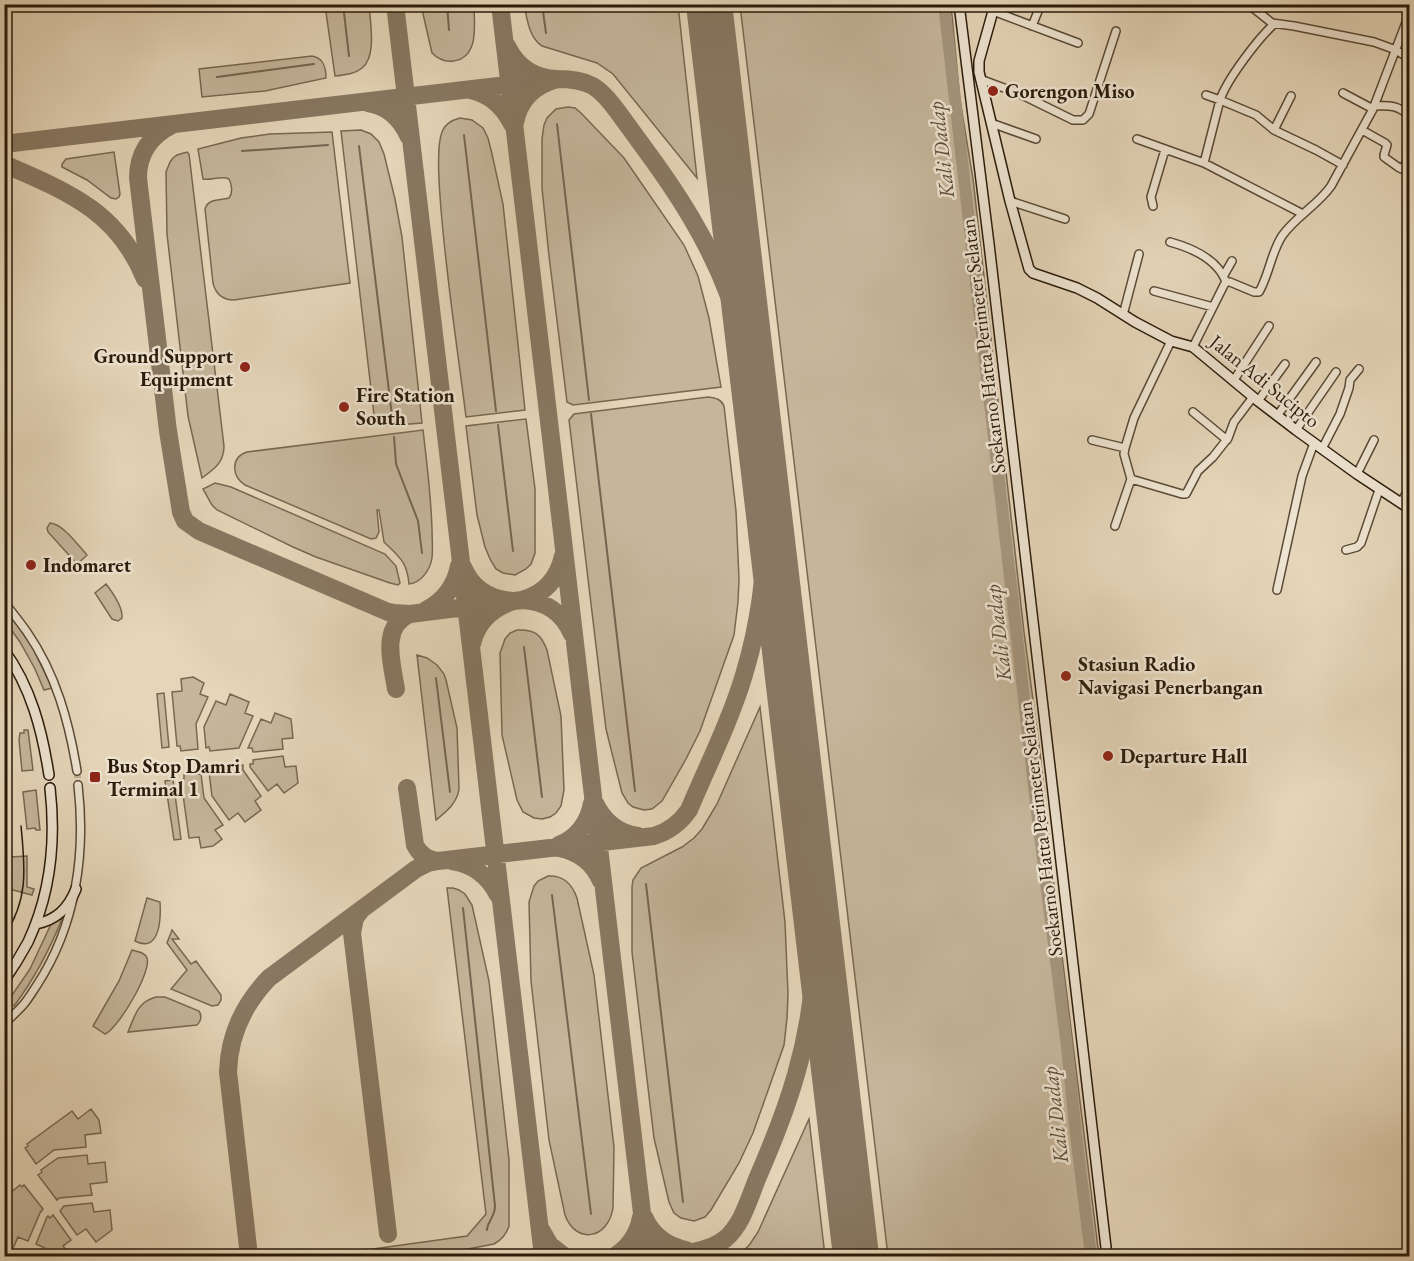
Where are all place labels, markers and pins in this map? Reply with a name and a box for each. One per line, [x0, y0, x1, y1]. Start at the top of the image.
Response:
place label: Gorengon Miso [1005, 78, 1135, 104]
marker: Gorengon Miso [986, 84, 1000, 98]
place label: Ground Support Equipment [94, 343, 233, 392]
marker: Ground Support Equipment [238, 360, 252, 374]
place label: Fire Station South [356, 382, 455, 431]
marker: Fire Station South [337, 400, 351, 414]
place label: Indomaret [43, 552, 132, 578]
marker: Indomaret [24, 558, 38, 572]
place label: Stasiun Radio Navigasi Penerbangan [1078, 651, 1263, 700]
marker: Stasiun Radio Navigasi Penerbangan [1059, 669, 1073, 683]
place label: Departure Hall [1120, 743, 1248, 769]
marker: Departure Hall [1101, 749, 1115, 763]
place label: Bus Stop Damri Terminal 1 [107, 753, 240, 802]
marker: Bus Stop Damri Terminal 1 [88, 770, 102, 784]

